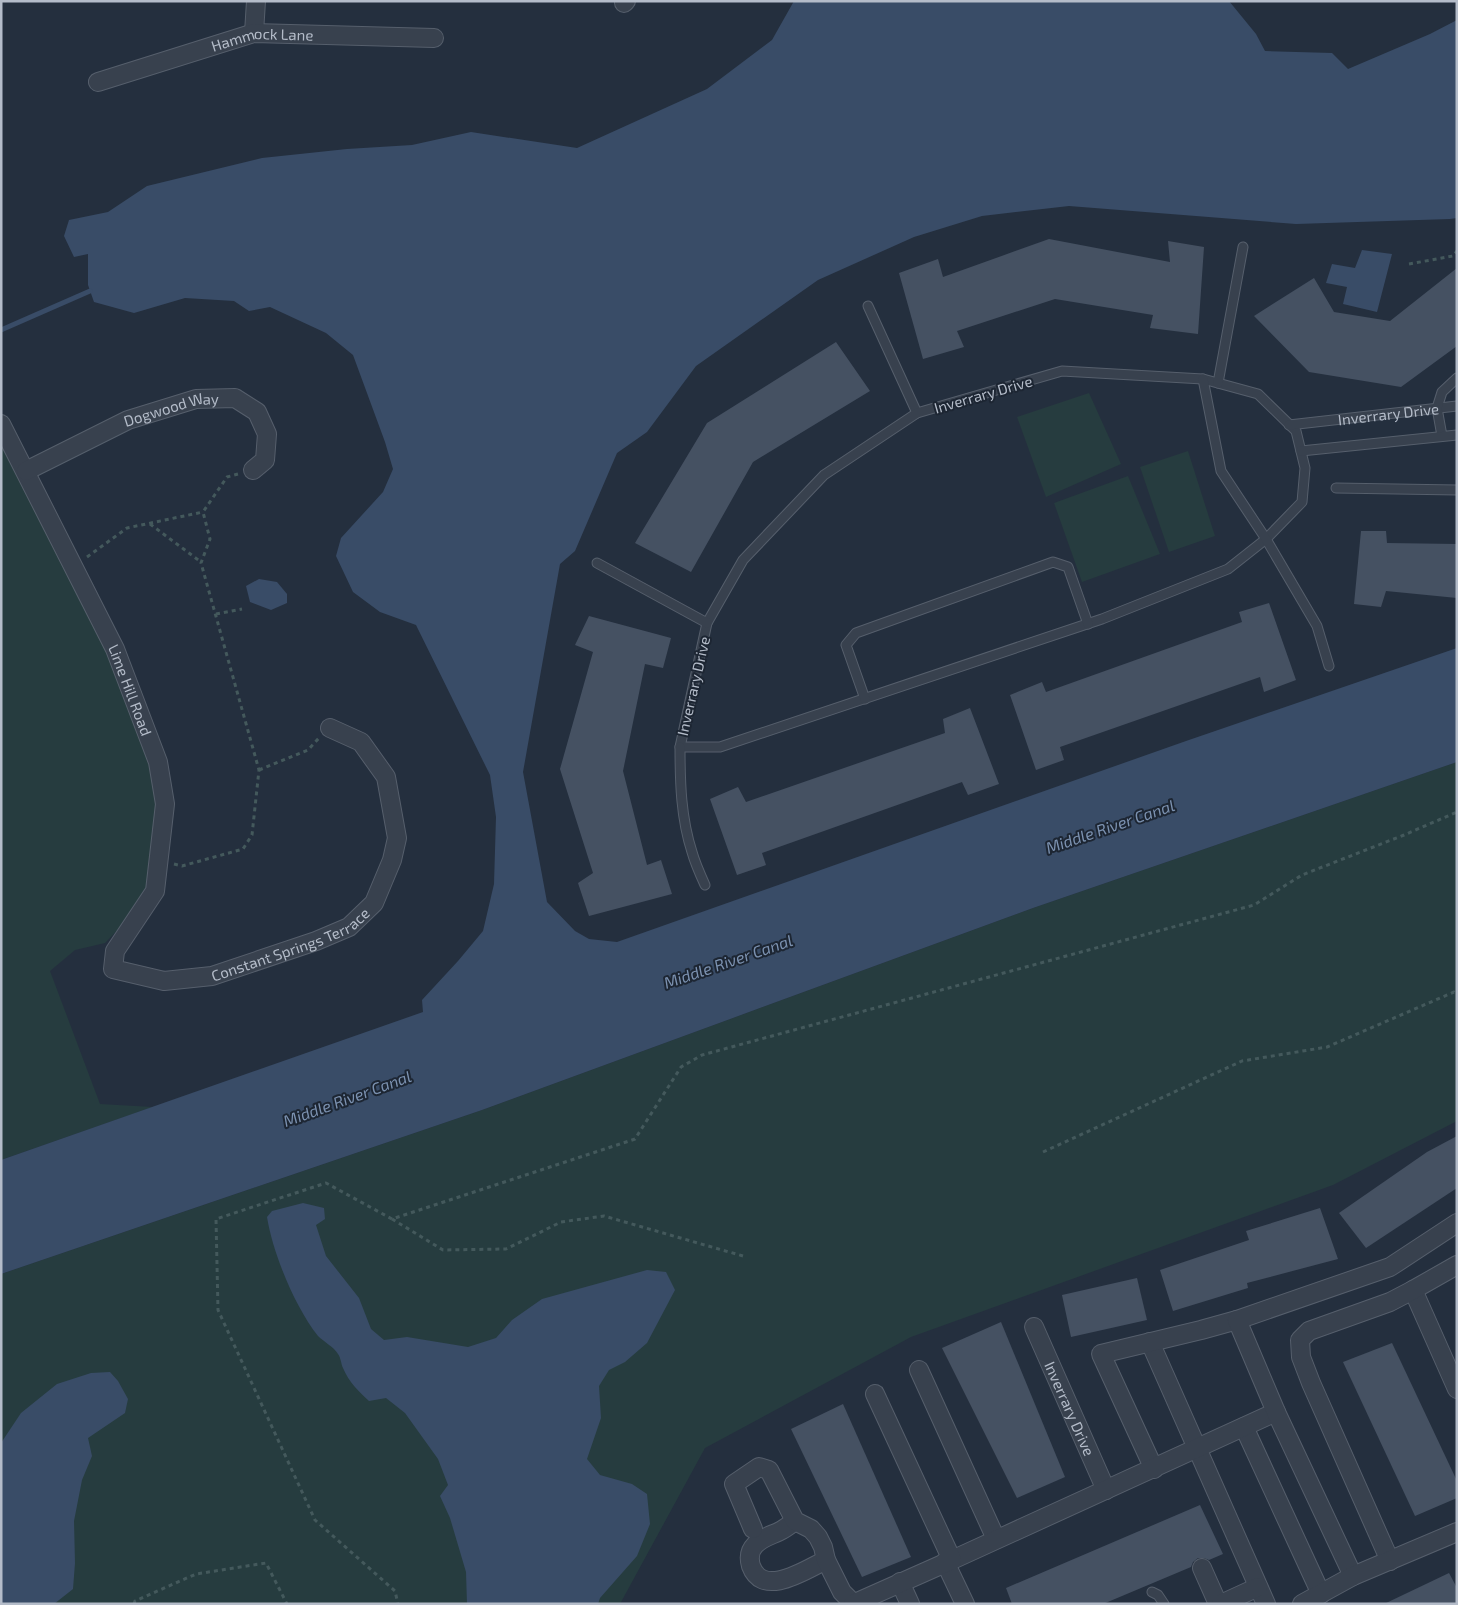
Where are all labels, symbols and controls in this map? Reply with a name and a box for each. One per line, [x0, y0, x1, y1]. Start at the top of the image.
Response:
street label: Hammock Lane [209, 24, 314, 55]
street label: Inverrary Drive [932, 371, 1034, 417]
street label: Dogwood Way [121, 388, 219, 430]
street label: Inverrary Drive [1337, 399, 1440, 428]
street label: Inverrary Drive [673, 635, 713, 737]
street label: Lime Hill Road [105, 641, 156, 738]
water label: Middle River Canal [1043, 795, 1177, 857]
street label: Constant Springs Terrace [209, 904, 373, 985]
water label: Middle River Canal [661, 930, 795, 992]
water label: Middle River Canal [280, 1066, 414, 1130]
street label: Inverrary Drive [1041, 1358, 1099, 1458]

